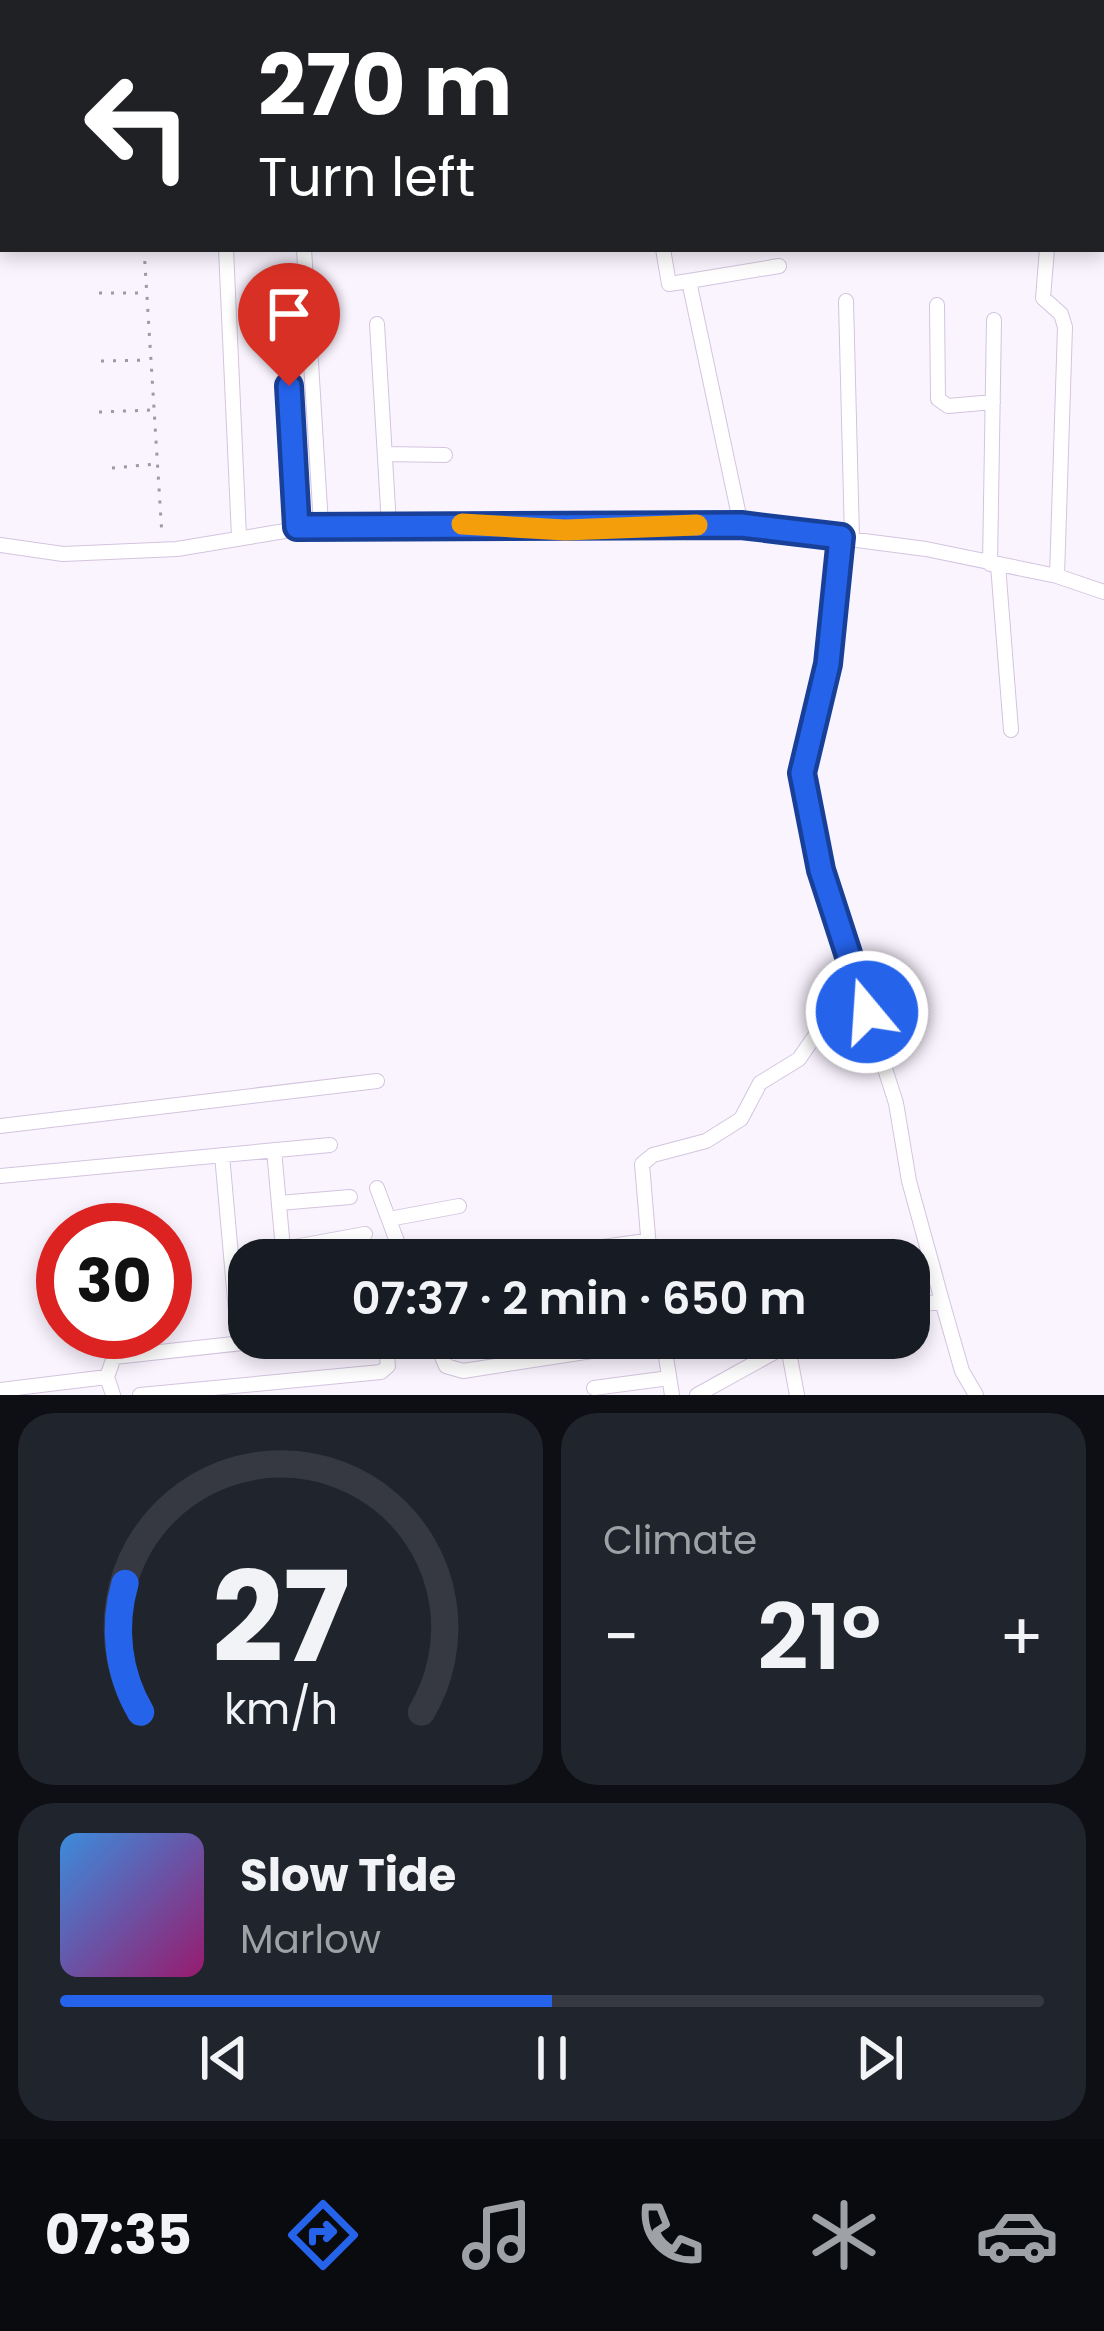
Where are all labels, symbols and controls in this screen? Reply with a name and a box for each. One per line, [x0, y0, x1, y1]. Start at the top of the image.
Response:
text: 270 m [258, 27, 512, 144]
icon: left [60, 48, 216, 204]
text: Turn left [258, 139, 475, 215]
pin [238, 263, 340, 386]
icon: arrive [256, 281, 322, 347]
position arrow [804, 949, 930, 1075]
speed limit sign: 30 [36, 1203, 192, 1359]
text: 07:37 · 2 min · 650 m [352, 1267, 807, 1330]
text: Climate [603, 1513, 757, 1568]
text: 27 [211, 1530, 350, 1705]
text: 21° [757, 1574, 881, 1701]
text: − [603, 1591, 639, 1683]
text: + [999, 1591, 1044, 1683]
text: km/h [223, 1679, 338, 1739]
text: Slow Tide [240, 1844, 456, 1907]
text: Marlow [240, 1912, 381, 1967]
icon: previous [191, 2025, 257, 2091]
icon: pause [519, 2025, 585, 2091]
icon: next [847, 2025, 913, 2091]
icon: directions [281, 2193, 365, 2277]
icon: music [455, 2193, 539, 2277]
icon: phone [628, 2193, 712, 2277]
icon: climate [802, 2193, 886, 2277]
icon: car [975, 2193, 1059, 2277]
text: 07:35 [45, 2197, 192, 2273]

